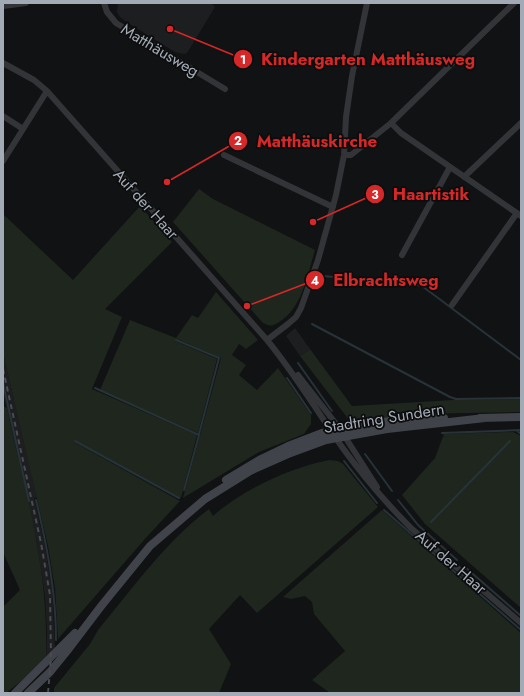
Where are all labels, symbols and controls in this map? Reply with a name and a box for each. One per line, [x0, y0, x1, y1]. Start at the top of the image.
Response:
street label: Matthäusweg [117, 18, 203, 82]
callout: Kindergarten Matthäusweg [233, 45, 484, 74]
text: Kindergarten Matthäusweg [261, 47, 475, 71]
text: 1 [240, 51, 246, 69]
callout: Matthäuskirche [228, 126, 385, 155]
text: Matthäuskirche [257, 129, 378, 153]
text: 2 [234, 132, 242, 150]
street label: Auf der Haar [108, 164, 184, 245]
callout: Haartistik [365, 180, 478, 209]
text: Haartistik [393, 182, 469, 206]
text: 3 [371, 186, 379, 204]
callout: Elbrachtsweg [305, 266, 447, 295]
text: Elbrachtsweg [333, 268, 439, 292]
text: 4 [311, 272, 319, 290]
street label: Stadtring Sundern [322, 397, 446, 439]
street label: Auf der Haar [410, 524, 492, 600]

